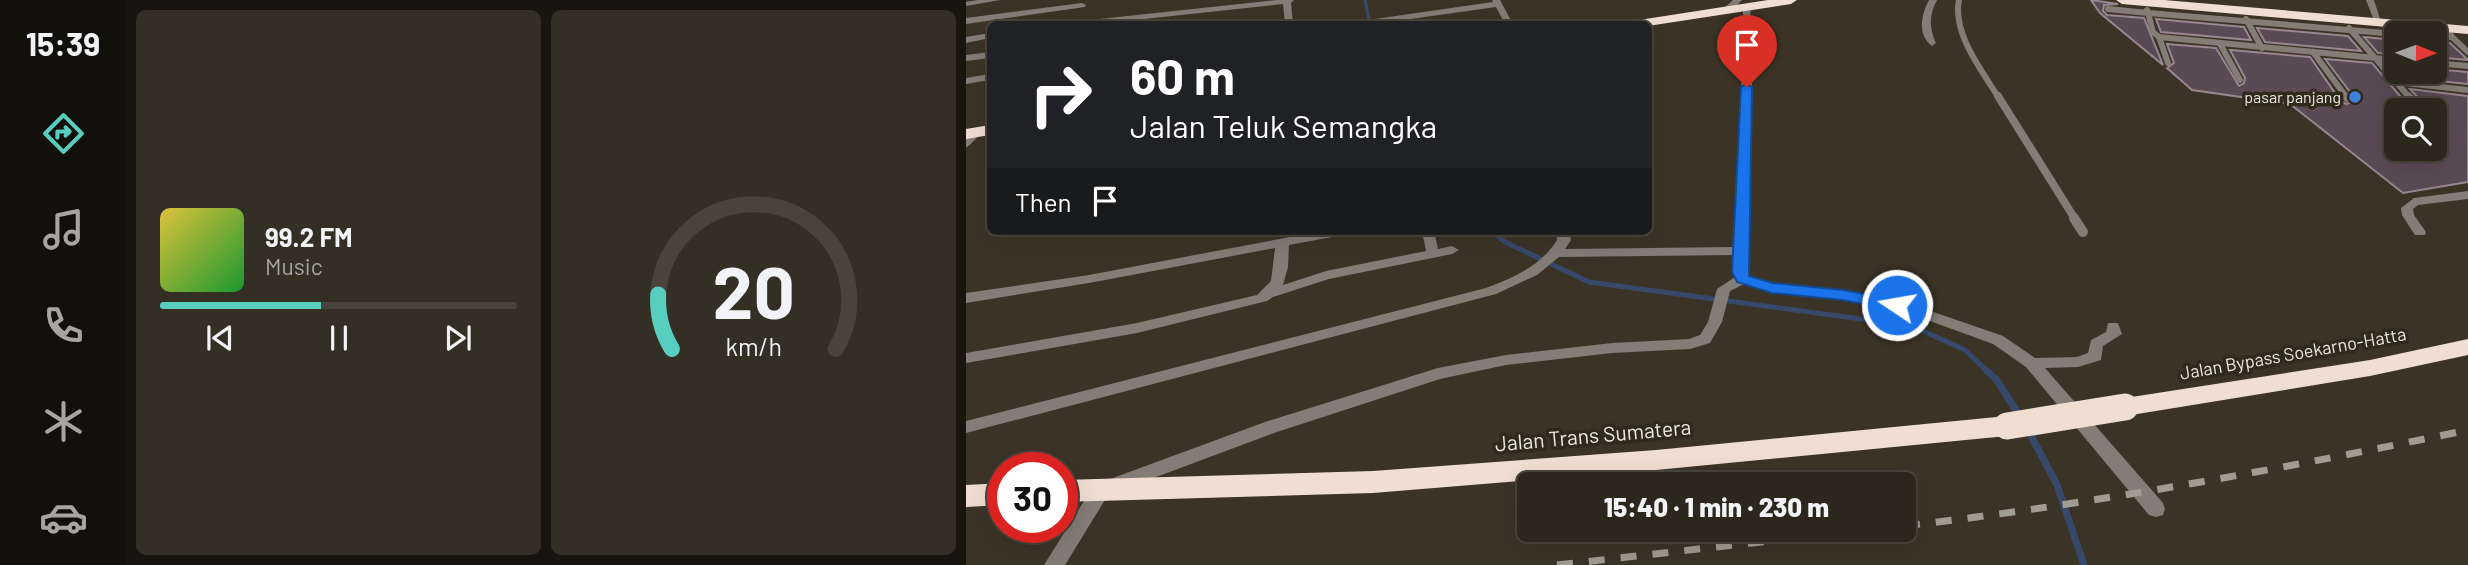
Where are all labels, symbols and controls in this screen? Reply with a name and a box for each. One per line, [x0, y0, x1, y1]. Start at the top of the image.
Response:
pin [1717, 15, 1777, 87]
north arrow [2384, 21, 2446, 84]
map controls [2384, 21, 2447, 161]
text: 15:39 [26, 24, 100, 62]
icon: arrive [1728, 26, 1766, 64]
text: 60 m [1130, 46, 1235, 105]
icon: right [1015, 49, 1106, 140]
place label: pasar panjang [2244, 87, 2341, 106]
marker: pasar panjang [2347, 89, 2363, 105]
button: search [2384, 98, 2447, 161]
text: Jalan Teluk Semangka [1130, 106, 1437, 144]
icon: directions [39, 109, 88, 158]
icon: arrive [1086, 182, 1124, 220]
text: Then [1015, 186, 1072, 217]
icon: music [39, 205, 88, 254]
text: 99.2 FM [265, 221, 353, 252]
text: 20 [712, 246, 795, 334]
text: Music [265, 252, 323, 280]
position arrow [1860, 268, 1934, 342]
icon: phone [39, 301, 88, 350]
icon: previous [201, 319, 239, 357]
icon: pause [320, 319, 358, 357]
icon: next [439, 319, 477, 357]
street label: Jalan Bypass Soekarno-Hatta [2178, 322, 2408, 384]
text: km/h [725, 330, 782, 360]
icon: climate [39, 397, 88, 446]
street label: Jalan Trans Sumatera [1494, 413, 1692, 456]
speed limit sign: 30 [987, 452, 1078, 543]
text: 15:40 · 1 min · 230 m [1604, 491, 1829, 522]
icon: car [39, 493, 88, 542]

